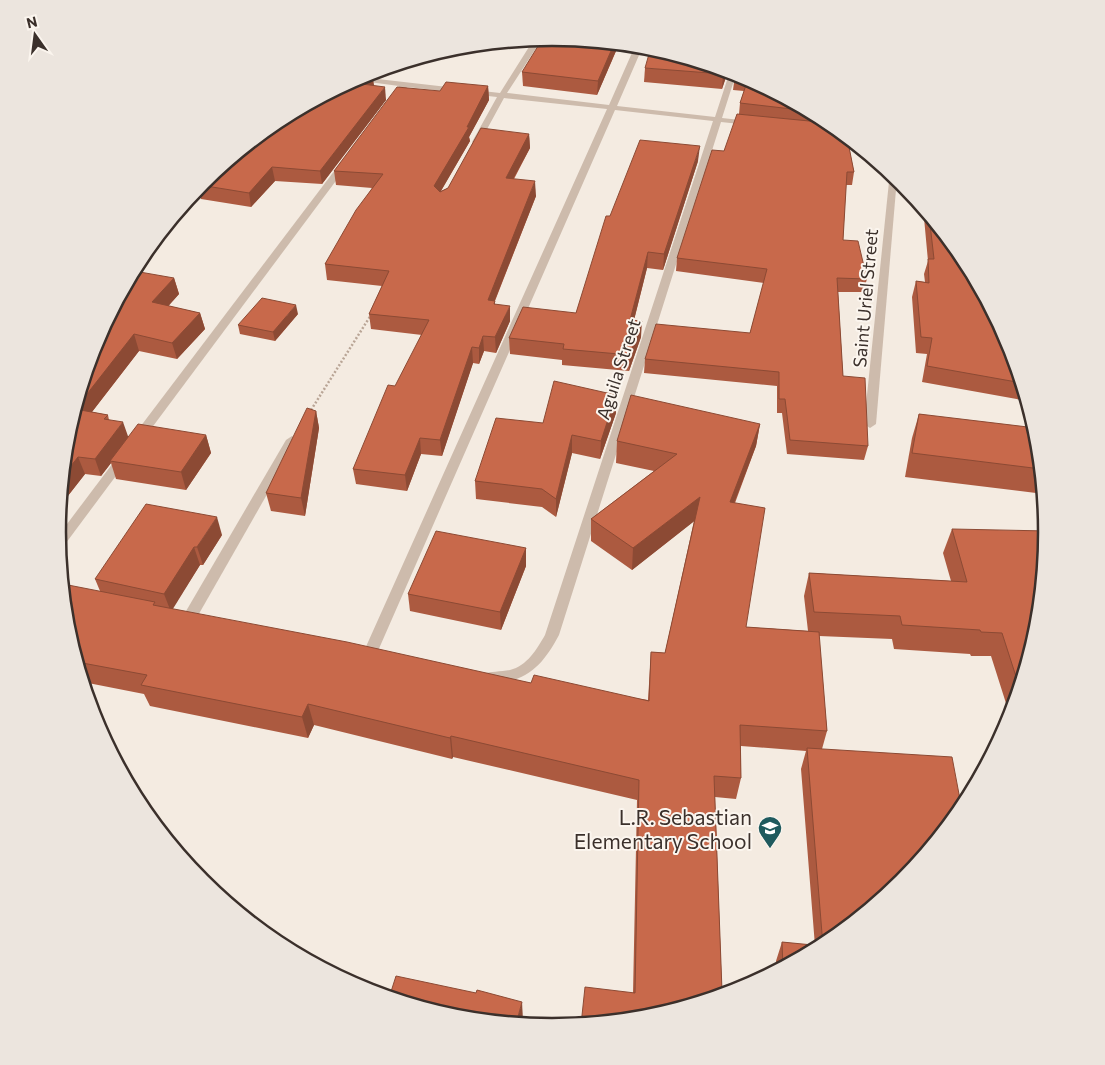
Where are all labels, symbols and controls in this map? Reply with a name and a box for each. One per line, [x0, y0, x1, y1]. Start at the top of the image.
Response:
north arrow [10, 10, 60, 60]
text: N [25, 12, 39, 31]
street label: Saint Uriel Street [848, 228, 882, 368]
street label: Aguila Street [591, 316, 645, 422]
place label: L.R. Sebastian Elementary School [574, 804, 752, 853]
school or university icon: L.R. Sebastian Elementary School [757, 815, 783, 849]

